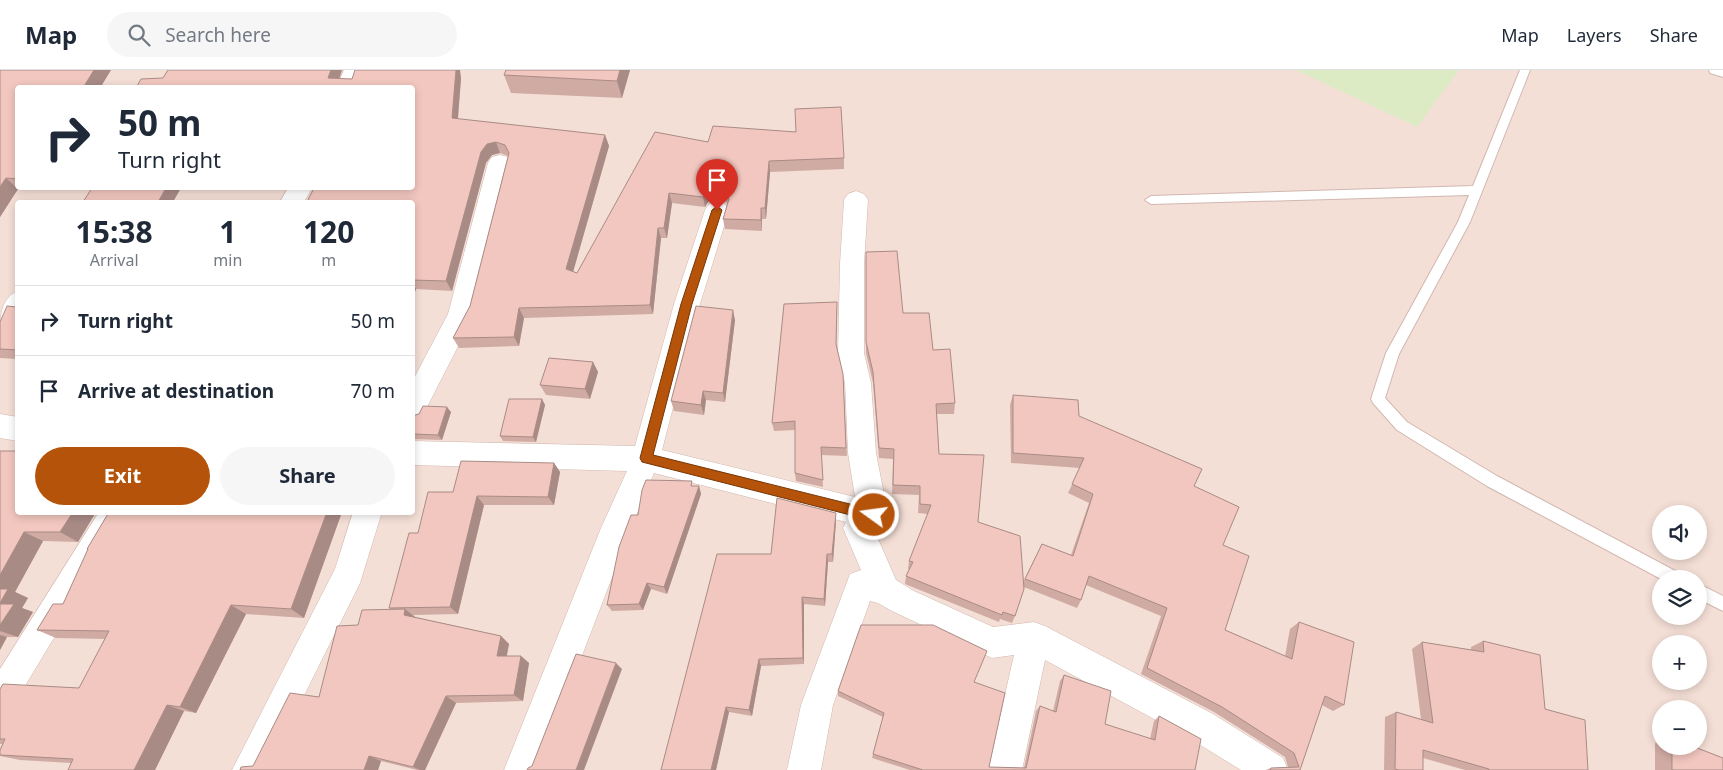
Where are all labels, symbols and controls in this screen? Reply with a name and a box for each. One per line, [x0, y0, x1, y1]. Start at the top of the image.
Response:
search box [107, 12, 457, 57]
text: Map [25, 18, 77, 51]
icon: search [125, 21, 153, 49]
text: Search here [165, 22, 271, 48]
text: Map [1501, 23, 1539, 47]
text: Layers [1567, 23, 1622, 47]
text: Share [1650, 23, 1698, 47]
text: 50 m [118, 99, 201, 146]
icon: right [35, 105, 100, 170]
text: Turn right [118, 144, 221, 174]
pin [696, 159, 738, 210]
icon: arrive [703, 166, 731, 194]
text: 15:38 [76, 211, 153, 252]
text: 1 [219, 211, 236, 252]
text: 120 [303, 211, 354, 252]
text: Arrival [90, 249, 139, 271]
text: min [213, 249, 242, 271]
text: m [321, 249, 336, 271]
icon: right [35, 307, 63, 335]
text: Turn right [78, 308, 173, 334]
text: 50 m [351, 308, 395, 334]
icon: arrive [35, 377, 63, 405]
text: Arrive at destination [78, 378, 274, 404]
text: 70 m [351, 378, 395, 404]
button: Exit [35, 447, 210, 505]
button: Share [220, 447, 395, 505]
position arrow [847, 488, 899, 540]
map controls [1652, 505, 1707, 755]
button: sound [1652, 505, 1707, 560]
button: layers [1652, 570, 1707, 625]
button: + [1652, 635, 1707, 690]
button: − [1652, 700, 1707, 755]

